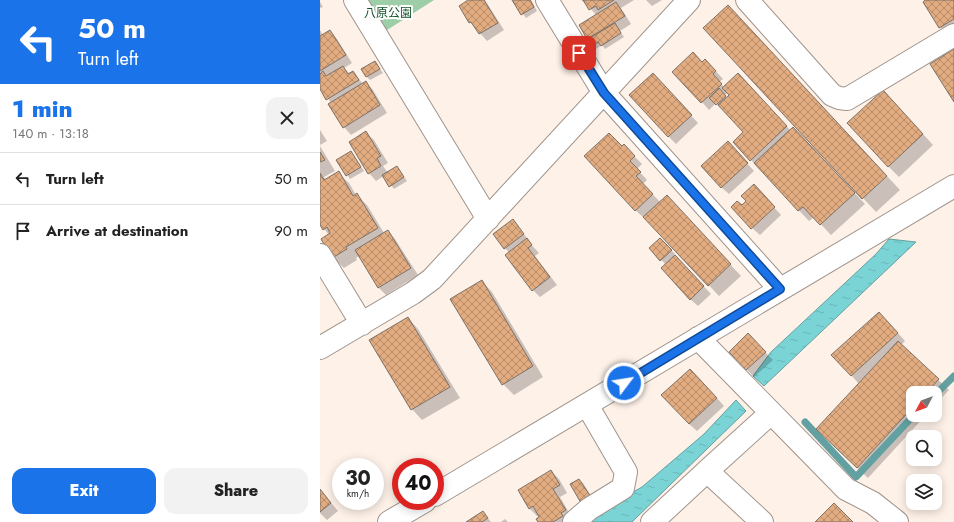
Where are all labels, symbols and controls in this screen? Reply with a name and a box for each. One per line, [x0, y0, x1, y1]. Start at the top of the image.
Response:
park label: 八原公園 [364, 4, 412, 22]
text: 50 m [78, 8, 146, 49]
icon: left [12, 16, 64, 68]
pin [562, 36, 596, 70]
icon: arrive [568, 42, 590, 64]
text: Turn left [78, 46, 138, 72]
text: 1 min [12, 91, 73, 126]
button: close [266, 97, 308, 139]
text: 140 m · 13:18 [12, 124, 89, 143]
icon: left [12, 168, 34, 190]
text: Turn left [46, 168, 104, 190]
text: 50 m [274, 168, 308, 190]
icon: arrive [12, 220, 34, 242]
text: Arrive at destination [46, 220, 188, 242]
text: 90 m [274, 220, 308, 242]
position arrow [603, 362, 645, 404]
north arrow [906, 386, 942, 422]
map controls [906, 386, 942, 510]
button: search [906, 430, 942, 466]
speed limit sign: 40 [392, 458, 444, 510]
text: 30 [345, 464, 371, 493]
button: Exit [12, 468, 156, 514]
button: Share [164, 468, 308, 514]
button: layers [906, 474, 942, 510]
text: km/h [347, 486, 369, 501]

